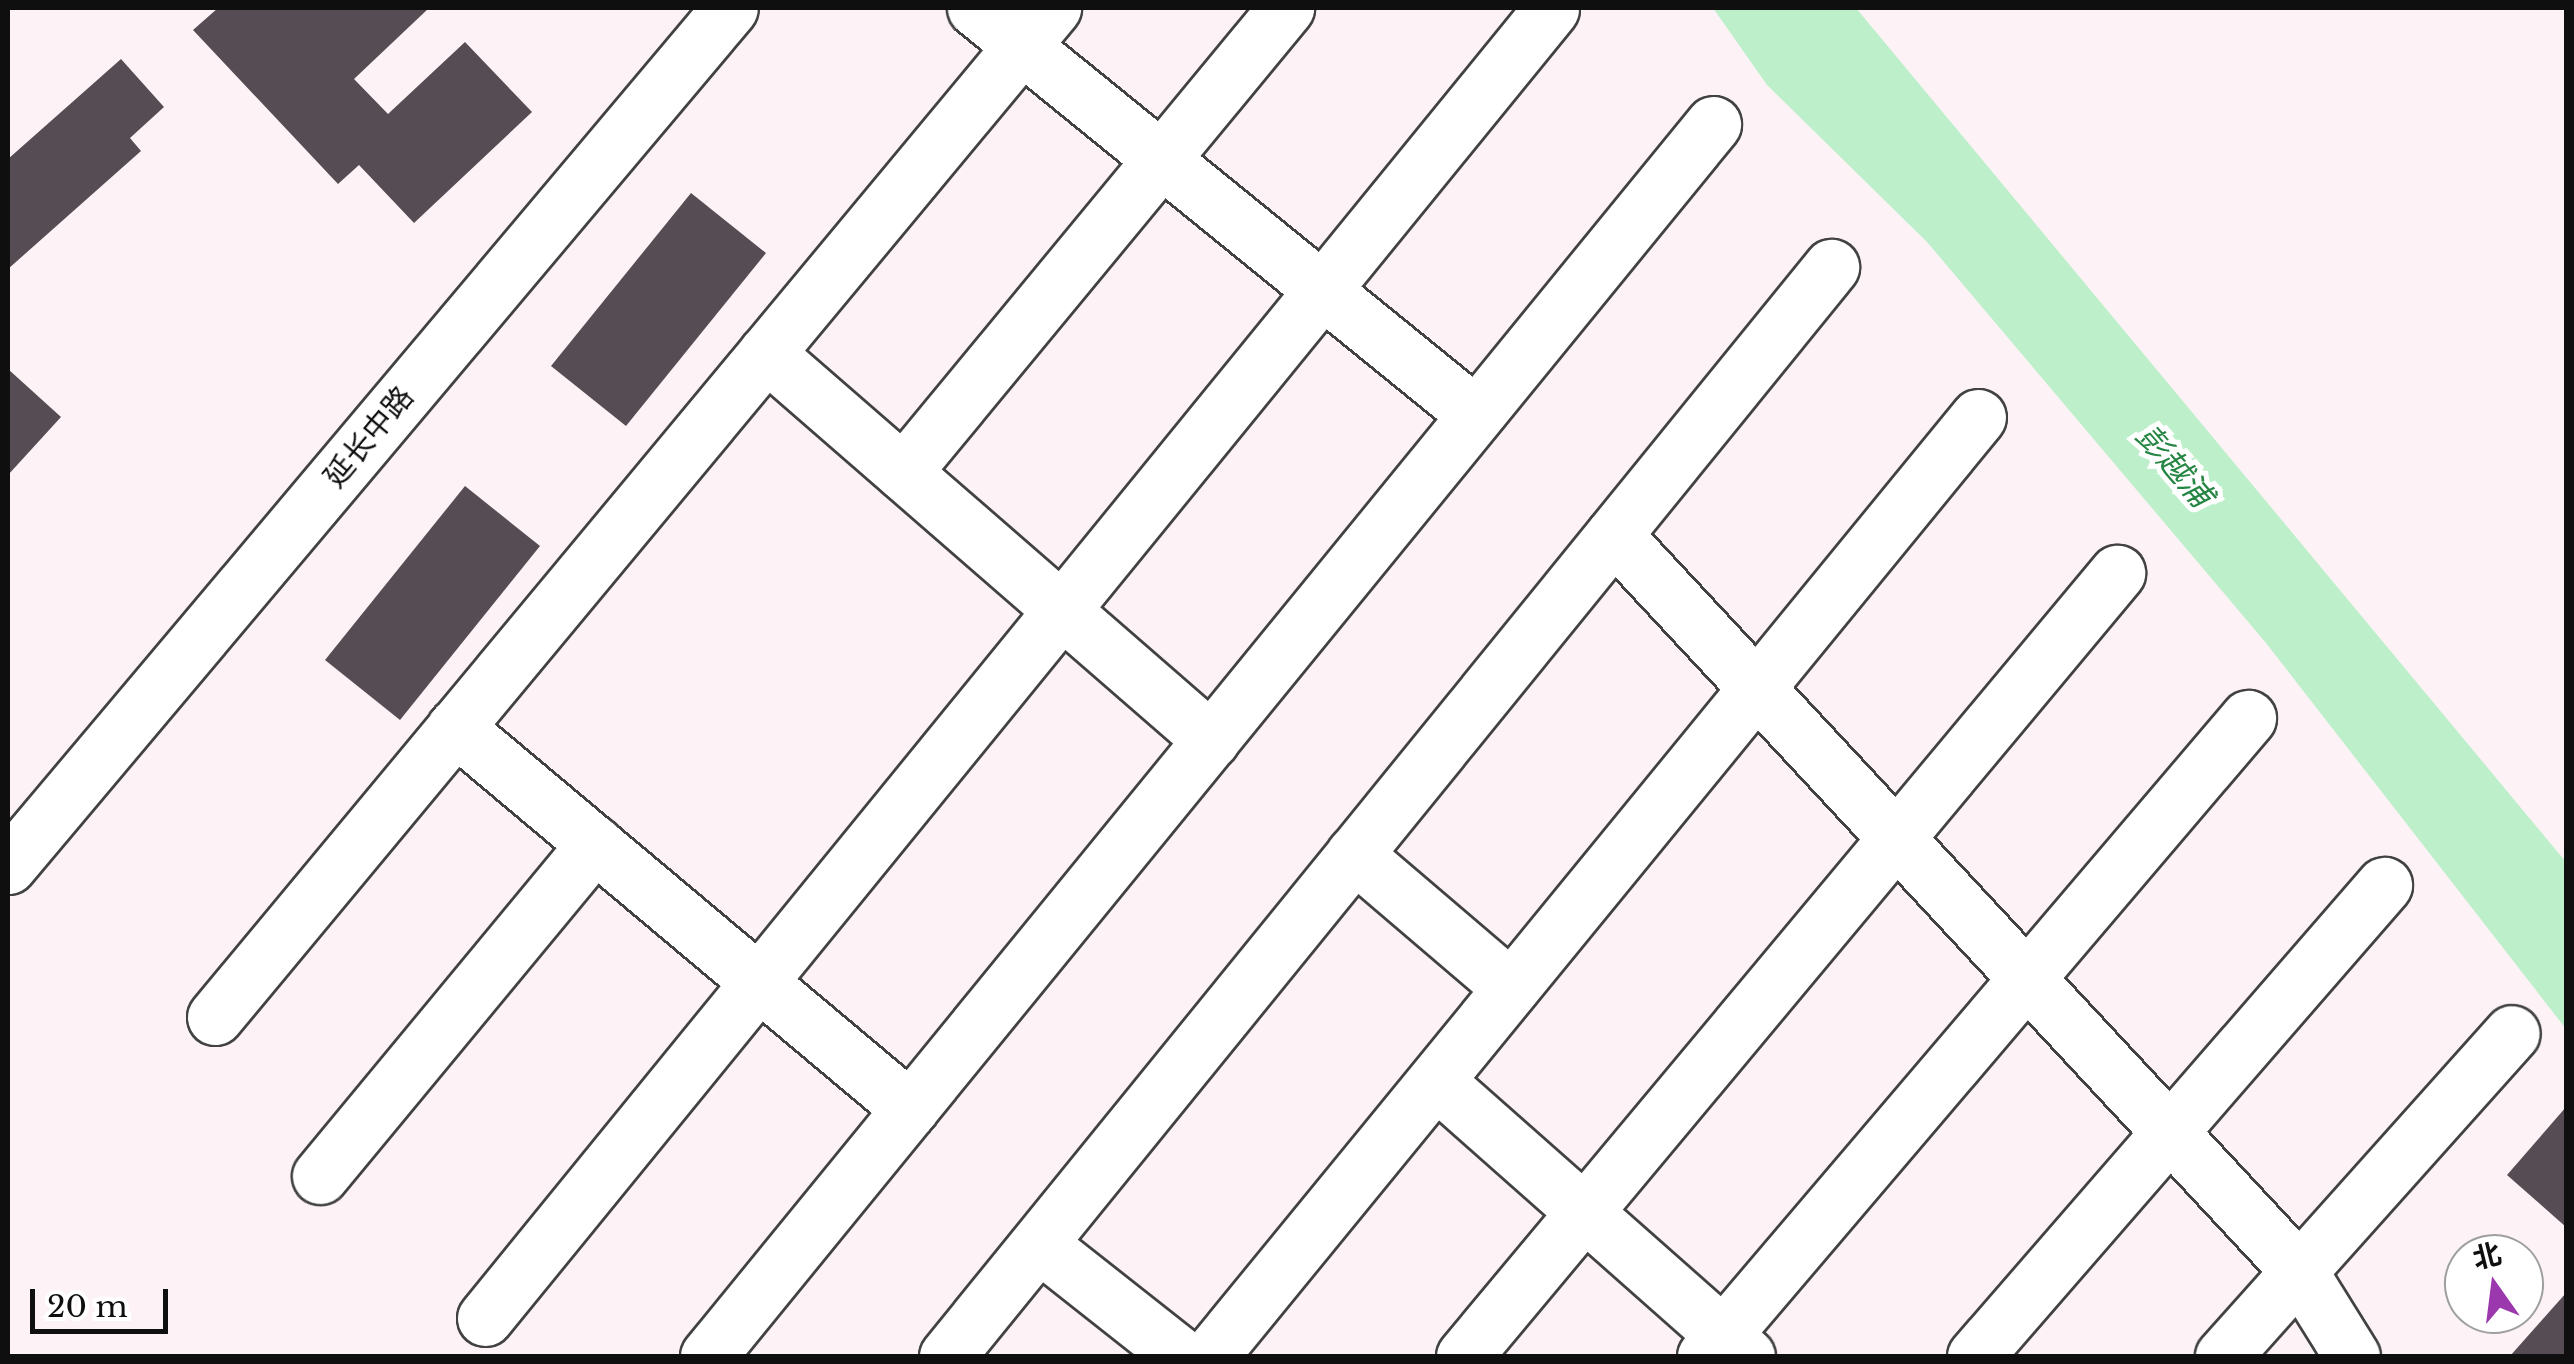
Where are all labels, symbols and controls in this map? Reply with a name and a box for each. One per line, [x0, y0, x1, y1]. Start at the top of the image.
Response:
street label: 延长中路 [317, 379, 421, 495]
water label: 彭越浦 [2128, 417, 2220, 515]
north arrow [2444, 1234, 2544, 1334]
text: 北 [2469, 1236, 2505, 1277]
scale bar [35, 1269, 172, 1331]
text: 20 m [47, 1288, 128, 1325]

